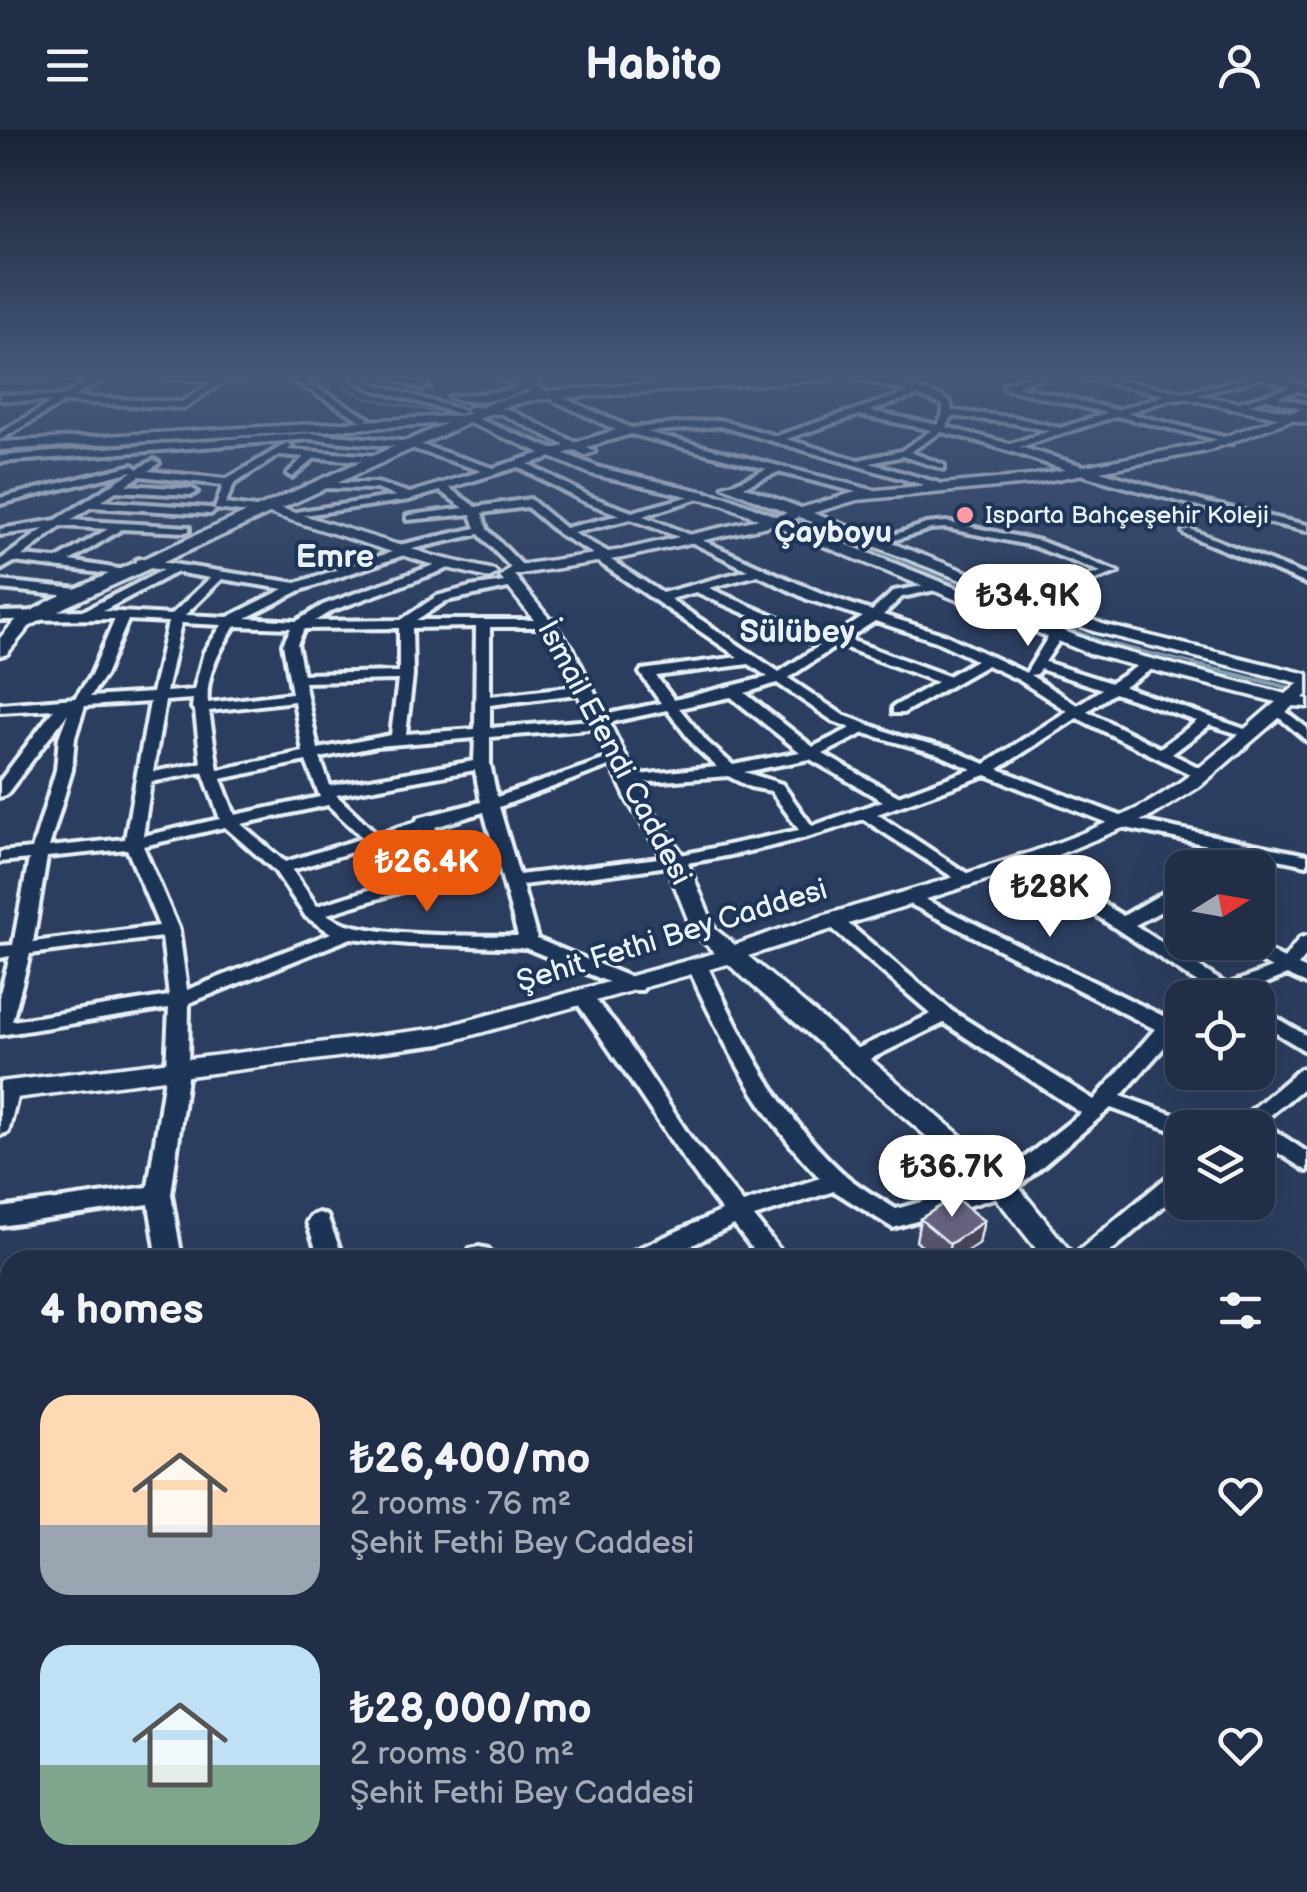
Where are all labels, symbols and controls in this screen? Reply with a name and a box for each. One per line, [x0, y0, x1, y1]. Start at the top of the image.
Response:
icon: menu [40, 38, 95, 93]
text: Habito [585, 38, 722, 93]
icon: person [1212, 38, 1267, 93]
place label: Isparta Bahçeşehir Koleji [985, 500, 1269, 531]
marker: Isparta Bahçeşehir Koleji [954, 504, 976, 526]
district label: Çayboyu [774, 515, 892, 551]
district label: Emre [296, 538, 374, 577]
pin: ₺34.9K [947, 564, 1109, 649]
text: ₺34.9K [976, 577, 1080, 616]
district label: Sülübey [739, 613, 855, 652]
street label: İsmail Efendi Caddesi [529, 615, 699, 891]
pin: ₺26.4K [346, 830, 508, 915]
text: ₺26.4K [375, 843, 479, 882]
north arrow [1165, 850, 1275, 960]
map controls [1165, 850, 1275, 1220]
pin: ₺28K [991, 855, 1109, 940]
text: ₺28K [1011, 868, 1089, 907]
street label: Şehit Fethi Bey Caddesi [512, 872, 832, 1000]
button: locate [1165, 980, 1275, 1090]
button: layers [1165, 1110, 1275, 1220]
pin: ₺36.7K [871, 1135, 1033, 1220]
text: ₺36.7K [901, 1148, 1003, 1187]
icon: filters [1213, 1283, 1268, 1338]
text: 4 homes [40, 1285, 204, 1336]
text: ₺26,400/mo [350, 1434, 590, 1485]
icon: home [120, 1435, 240, 1555]
icon: heart [1213, 1468, 1268, 1523]
text: 2 rooms · 76 m² [350, 1485, 571, 1524]
text: Şehit Fethi Bey Caddesi [350, 1524, 694, 1563]
text: ₺28,000/mo [350, 1684, 592, 1735]
icon: home [120, 1685, 240, 1805]
icon: heart [1213, 1718, 1268, 1773]
text: 2 rooms · 80 m² [350, 1735, 574, 1774]
text: Şehit Fethi Bey Caddesi [350, 1774, 694, 1813]

